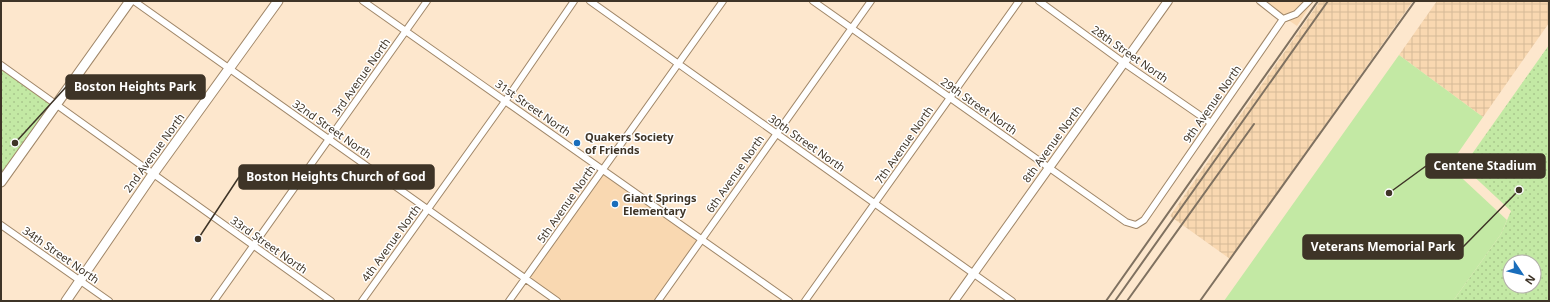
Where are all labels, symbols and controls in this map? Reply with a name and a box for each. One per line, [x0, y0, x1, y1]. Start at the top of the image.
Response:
street label: 28th Street North [1089, 22, 1172, 86]
street label: 3rd Avenue North [328, 35, 393, 119]
street label: 9th Avenue North [1179, 62, 1244, 146]
street label: 29th Street North [938, 74, 1021, 138]
callout: Boston Heights Park [66, 75, 205, 99]
street label: 31st Street North [493, 76, 574, 139]
text: Boston Heights Park [74, 78, 197, 95]
street label: 32nd Street North [290, 96, 375, 161]
street label: 8th Avenue North [1019, 102, 1085, 185]
street label: 7th Avenue North [871, 103, 936, 187]
street label: 2nd Avenue North [120, 110, 187, 195]
street label: 30th Street North [766, 111, 849, 175]
place label: Quakers Society of Friends [585, 129, 674, 157]
street label: 6th Avenue North [702, 132, 767, 216]
marker: Quakers Society of Friends [572, 138, 582, 148]
callout: Centene Stadium [1426, 154, 1545, 178]
text: Centene Stadium [1434, 157, 1536, 174]
street label: 5th Avenue North [533, 162, 598, 246]
callout: Boston Heights Church of God [239, 165, 434, 189]
text: Boston Heights Church of God [246, 168, 426, 185]
place label: Giant Springs Elementary [623, 190, 697, 218]
marker: Giant Springs Elementary [610, 199, 620, 209]
street label: 4th Avenue North [358, 201, 424, 284]
street label: 33rd Street North [228, 213, 311, 277]
street label: 34th Street North [20, 223, 103, 287]
callout: Veterans Memorial Park [1303, 235, 1463, 259]
text: Veterans Memorial Park [1311, 238, 1456, 255]
north arrow [1502, 254, 1542, 294]
text: N [1522, 272, 1539, 288]

